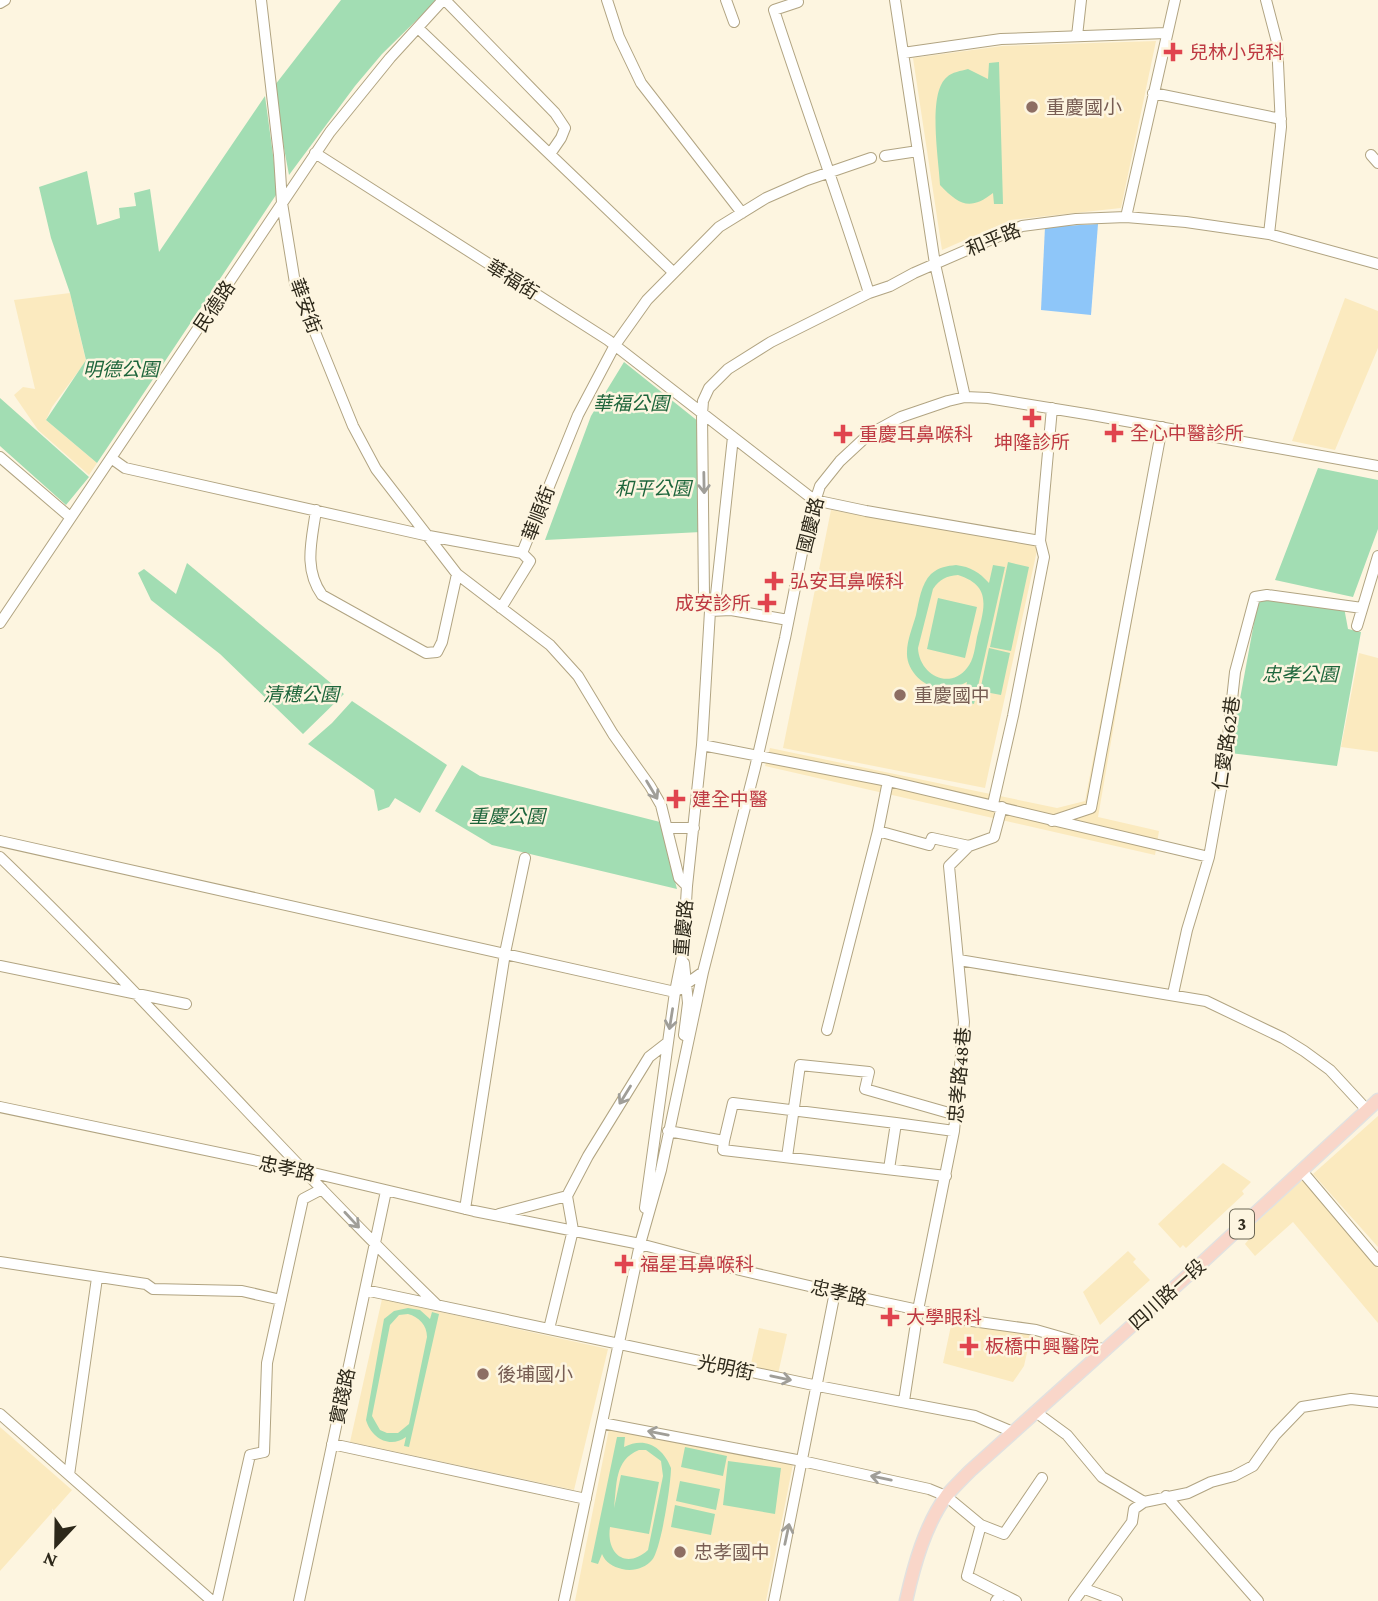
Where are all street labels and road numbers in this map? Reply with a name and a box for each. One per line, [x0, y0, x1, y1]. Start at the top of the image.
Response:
street label: 和平路 [963, 219, 1024, 260]
street label: 華福街 [483, 255, 542, 303]
street label: 華安街 [286, 276, 325, 337]
street label: 民德路 [190, 277, 239, 336]
street label: 華順街 [518, 483, 558, 544]
street label: 國慶路 [793, 495, 828, 555]
street label: 仁愛路62巷 [1210, 695, 1243, 791]
street label: 重慶路 [671, 899, 696, 957]
street label: 忠孝路48巷 [945, 1026, 974, 1124]
street label: 忠孝路 [257, 1152, 317, 1185]
road number: 3 [1230, 1210, 1254, 1238]
street label: 四川路一段 [1125, 1255, 1210, 1334]
street label: 忠孝路 [809, 1276, 869, 1309]
street label: 光明街 [696, 1351, 756, 1384]
street label: 實踐路 [326, 1366, 359, 1426]

